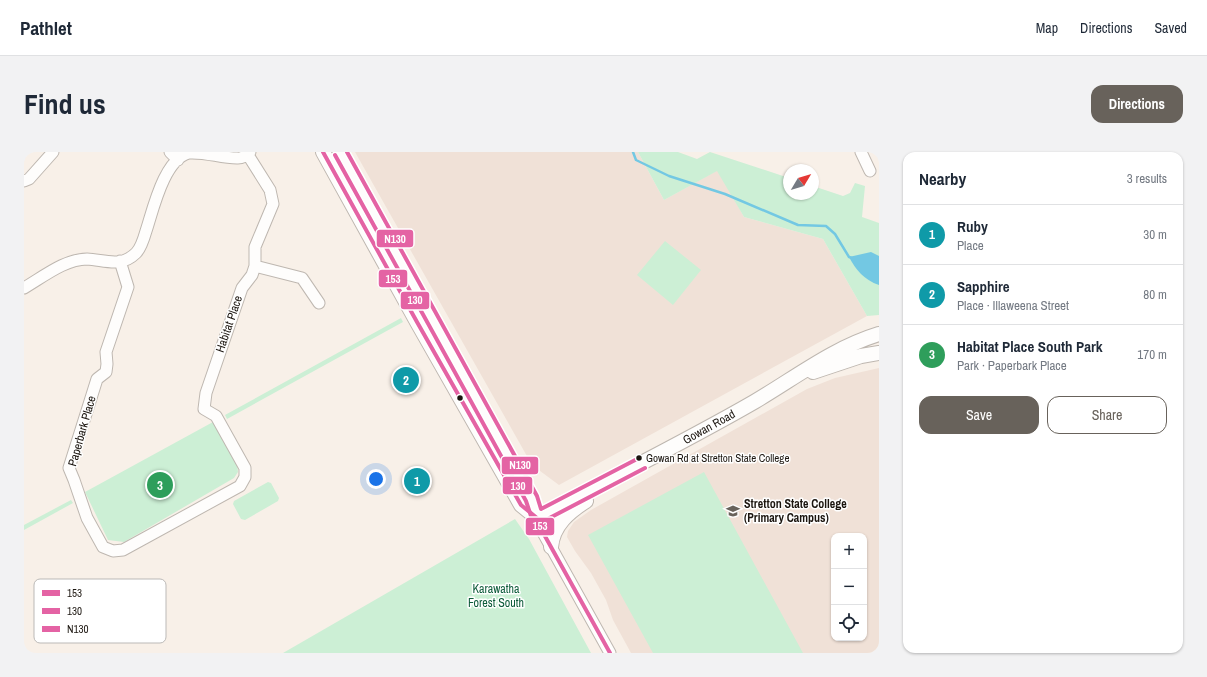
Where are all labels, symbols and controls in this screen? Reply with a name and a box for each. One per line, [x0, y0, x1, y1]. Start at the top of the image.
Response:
text: Pathlet [20, 15, 72, 41]
text: Map [1036, 19, 1058, 37]
text: Directions [1080, 19, 1132, 37]
text: Saved [1154, 19, 1187, 37]
text: Find us [24, 85, 106, 123]
button: Directions [1091, 85, 1183, 123]
north arrow [783, 164, 819, 200]
text: Nearby [919, 167, 966, 190]
text: 3 results [1127, 170, 1167, 187]
text: Ruby [957, 216, 988, 237]
text: 1 [929, 226, 935, 243]
text: 30 m [1143, 226, 1167, 243]
line badge: N130 [376, 229, 414, 248]
text: N130 [384, 232, 406, 246]
text: Place [957, 237, 984, 254]
line badge: 153 [378, 269, 408, 288]
text: 153 [385, 272, 401, 286]
text: Sapphire [957, 276, 1010, 297]
text: 2 [929, 286, 935, 303]
text: 80 m [1143, 286, 1167, 303]
line badge: 130 [400, 291, 430, 310]
street label: Habitat Place [212, 293, 246, 355]
text: 130 [407, 293, 423, 307]
text: Place · Illaweena Street [957, 297, 1069, 314]
text: Habitat Place South Park [957, 336, 1103, 357]
text: 3 [929, 346, 935, 363]
text: 170 m [1137, 346, 1167, 363]
text: Park · Paperbark Place [957, 357, 1067, 374]
pin: 2 [393, 365, 419, 395]
unlabelled marker [455, 393, 465, 403]
street label: Paperbark Place [64, 394, 100, 468]
button: Save [919, 396, 1039, 434]
button: Share [1047, 396, 1167, 434]
street label: Gowan Road [680, 406, 738, 448]
place label: Gowan Rd at Stretton State College [646, 451, 789, 465]
marker: Gowan Rd at Stretton State College [634, 453, 644, 463]
line badge: N130 [501, 456, 539, 475]
text: N130 [509, 458, 531, 472]
pin: 1 [404, 466, 430, 496]
your location [366, 469, 386, 489]
pin: 3 [147, 470, 173, 500]
line badge: 130 [502, 476, 533, 495]
text: 130 [510, 479, 526, 493]
place label: Stretton State College (Primary Campus) [744, 496, 847, 526]
school or university icon: Stretton State College (Primary Campus) [725, 503, 741, 519]
line badge: 153 [525, 517, 555, 536]
text: 153 [532, 519, 548, 533]
map controls [831, 533, 867, 641]
button: + [831, 533, 867, 569]
button: − [831, 569, 867, 605]
legend [34, 579, 166, 643]
park label: Karawatha Forest South [468, 581, 524, 611]
text: 153 [67, 586, 82, 600]
text: 130 [67, 604, 82, 618]
button: locate [831, 605, 867, 641]
text: N130 [67, 622, 89, 636]

